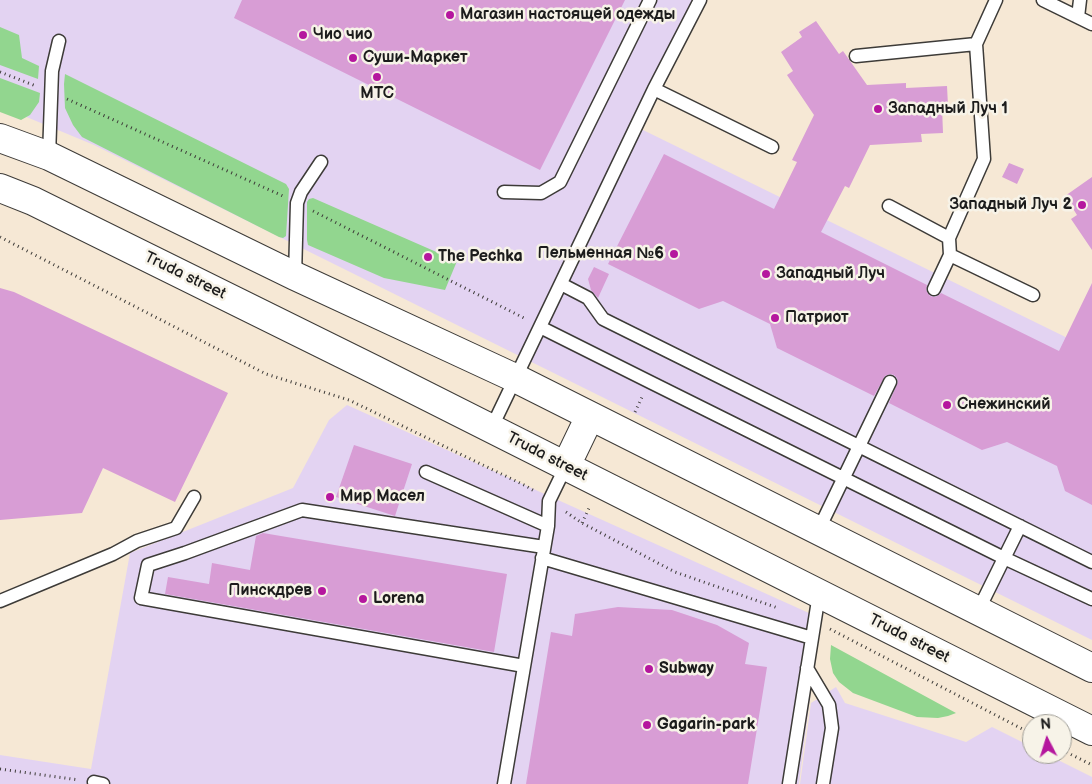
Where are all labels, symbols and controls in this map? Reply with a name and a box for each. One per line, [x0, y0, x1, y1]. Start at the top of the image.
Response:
place label: Магазин настоящей одежды [460, 5, 675, 25]
marker: Магазин настоящей одежды [444, 9, 456, 21]
place label: Чио чио [313, 25, 373, 45]
marker: Чио чио [297, 29, 309, 41]
place label: Суши-Маркет [363, 48, 468, 68]
marker: Суши-Маркет [347, 52, 359, 64]
marker: МТС [371, 71, 383, 83]
place label: МТС [360, 84, 394, 104]
place label: Западный Луч 1 [888, 99, 1008, 119]
marker: Западный Луч 1 [872, 103, 884, 115]
place label: Западный Луч 2 [949, 195, 1072, 215]
marker: Западный Луч 2 [1076, 199, 1088, 211]
place label: Пельменная №6 [538, 244, 664, 264]
place label: The Pechka [438, 247, 523, 267]
street label: Truda street [141, 248, 229, 304]
marker: Пельменная №6 [668, 248, 680, 260]
marker: The Pechka [422, 251, 434, 263]
place label: Западный Луч [776, 264, 885, 284]
marker: Западный Луч [760, 268, 772, 280]
place label: Патриот [785, 308, 849, 328]
marker: Патриот [769, 312, 781, 324]
place label: Снежинский [957, 395, 1051, 415]
marker: Снежинский [941, 399, 953, 411]
street label: Truda street [503, 428, 591, 486]
place label: Мир Масел [340, 487, 425, 507]
marker: Мир Масел [324, 491, 336, 503]
place label: Пинскдрев [228, 581, 312, 601]
marker: Пинскдрев [316, 585, 328, 597]
place label: Lorena [373, 589, 424, 609]
marker: Lorena [357, 593, 369, 605]
street label: Truda street [865, 610, 953, 668]
place label: Subway [659, 659, 714, 679]
marker: Subway [643, 663, 655, 675]
north arrow [1022, 714, 1072, 764]
place label: Gagarin-park [657, 715, 755, 735]
text: N [1040, 716, 1052, 733]
marker: Gagarin-park [641, 719, 653, 731]

